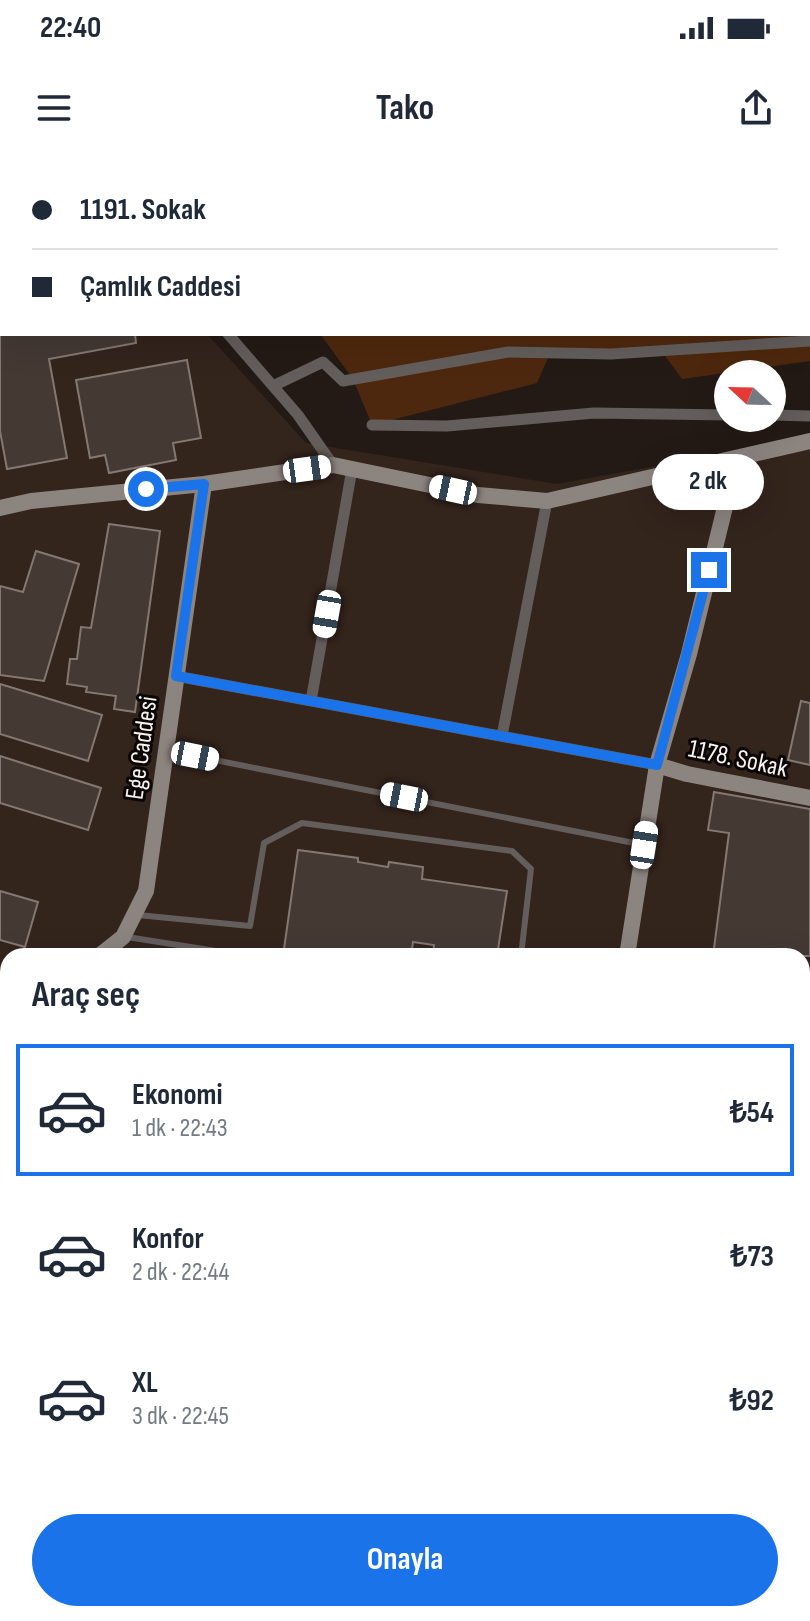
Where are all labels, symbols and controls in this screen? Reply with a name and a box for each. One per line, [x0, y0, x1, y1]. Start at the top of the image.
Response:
text: 22:40 [40, 10, 101, 46]
icon: menu [32, 86, 76, 130]
icon: share [734, 86, 778, 130]
text: Tako [376, 87, 434, 130]
text: 1191. Sokak [80, 192, 206, 228]
text: Çamlık Caddesi [80, 269, 241, 305]
north arrow [714, 360, 786, 432]
map controls [714, 360, 786, 432]
car [282, 454, 332, 484]
callout: 2 dk [653, 454, 765, 510]
text: 2 dk [689, 466, 727, 497]
route start [128, 471, 164, 507]
car [427, 473, 479, 507]
route end [691, 552, 727, 588]
car [311, 588, 343, 640]
street label: Ege Caddesi [119, 694, 165, 802]
street label: 1178. Sokak [686, 733, 790, 785]
car [169, 740, 221, 772]
car [378, 781, 430, 813]
car [628, 819, 660, 871]
text: Araç seç [32, 974, 140, 1017]
icon: car [36, 1074, 108, 1146]
text: Ekonomi [132, 1077, 223, 1113]
text: ₺54 [730, 1095, 774, 1131]
text: 1 dk · 22:43 [132, 1113, 228, 1144]
icon: car [36, 1218, 108, 1290]
text: Konfor [132, 1221, 204, 1257]
text: ₺73 [730, 1239, 774, 1275]
text: 2 dk · 22:44 [132, 1257, 229, 1288]
icon: car [36, 1362, 108, 1434]
text: XL [132, 1365, 158, 1401]
text: ₺92 [729, 1383, 774, 1419]
text: 3 dk · 22:45 [132, 1401, 229, 1432]
button: Onayla [32, 1514, 778, 1606]

